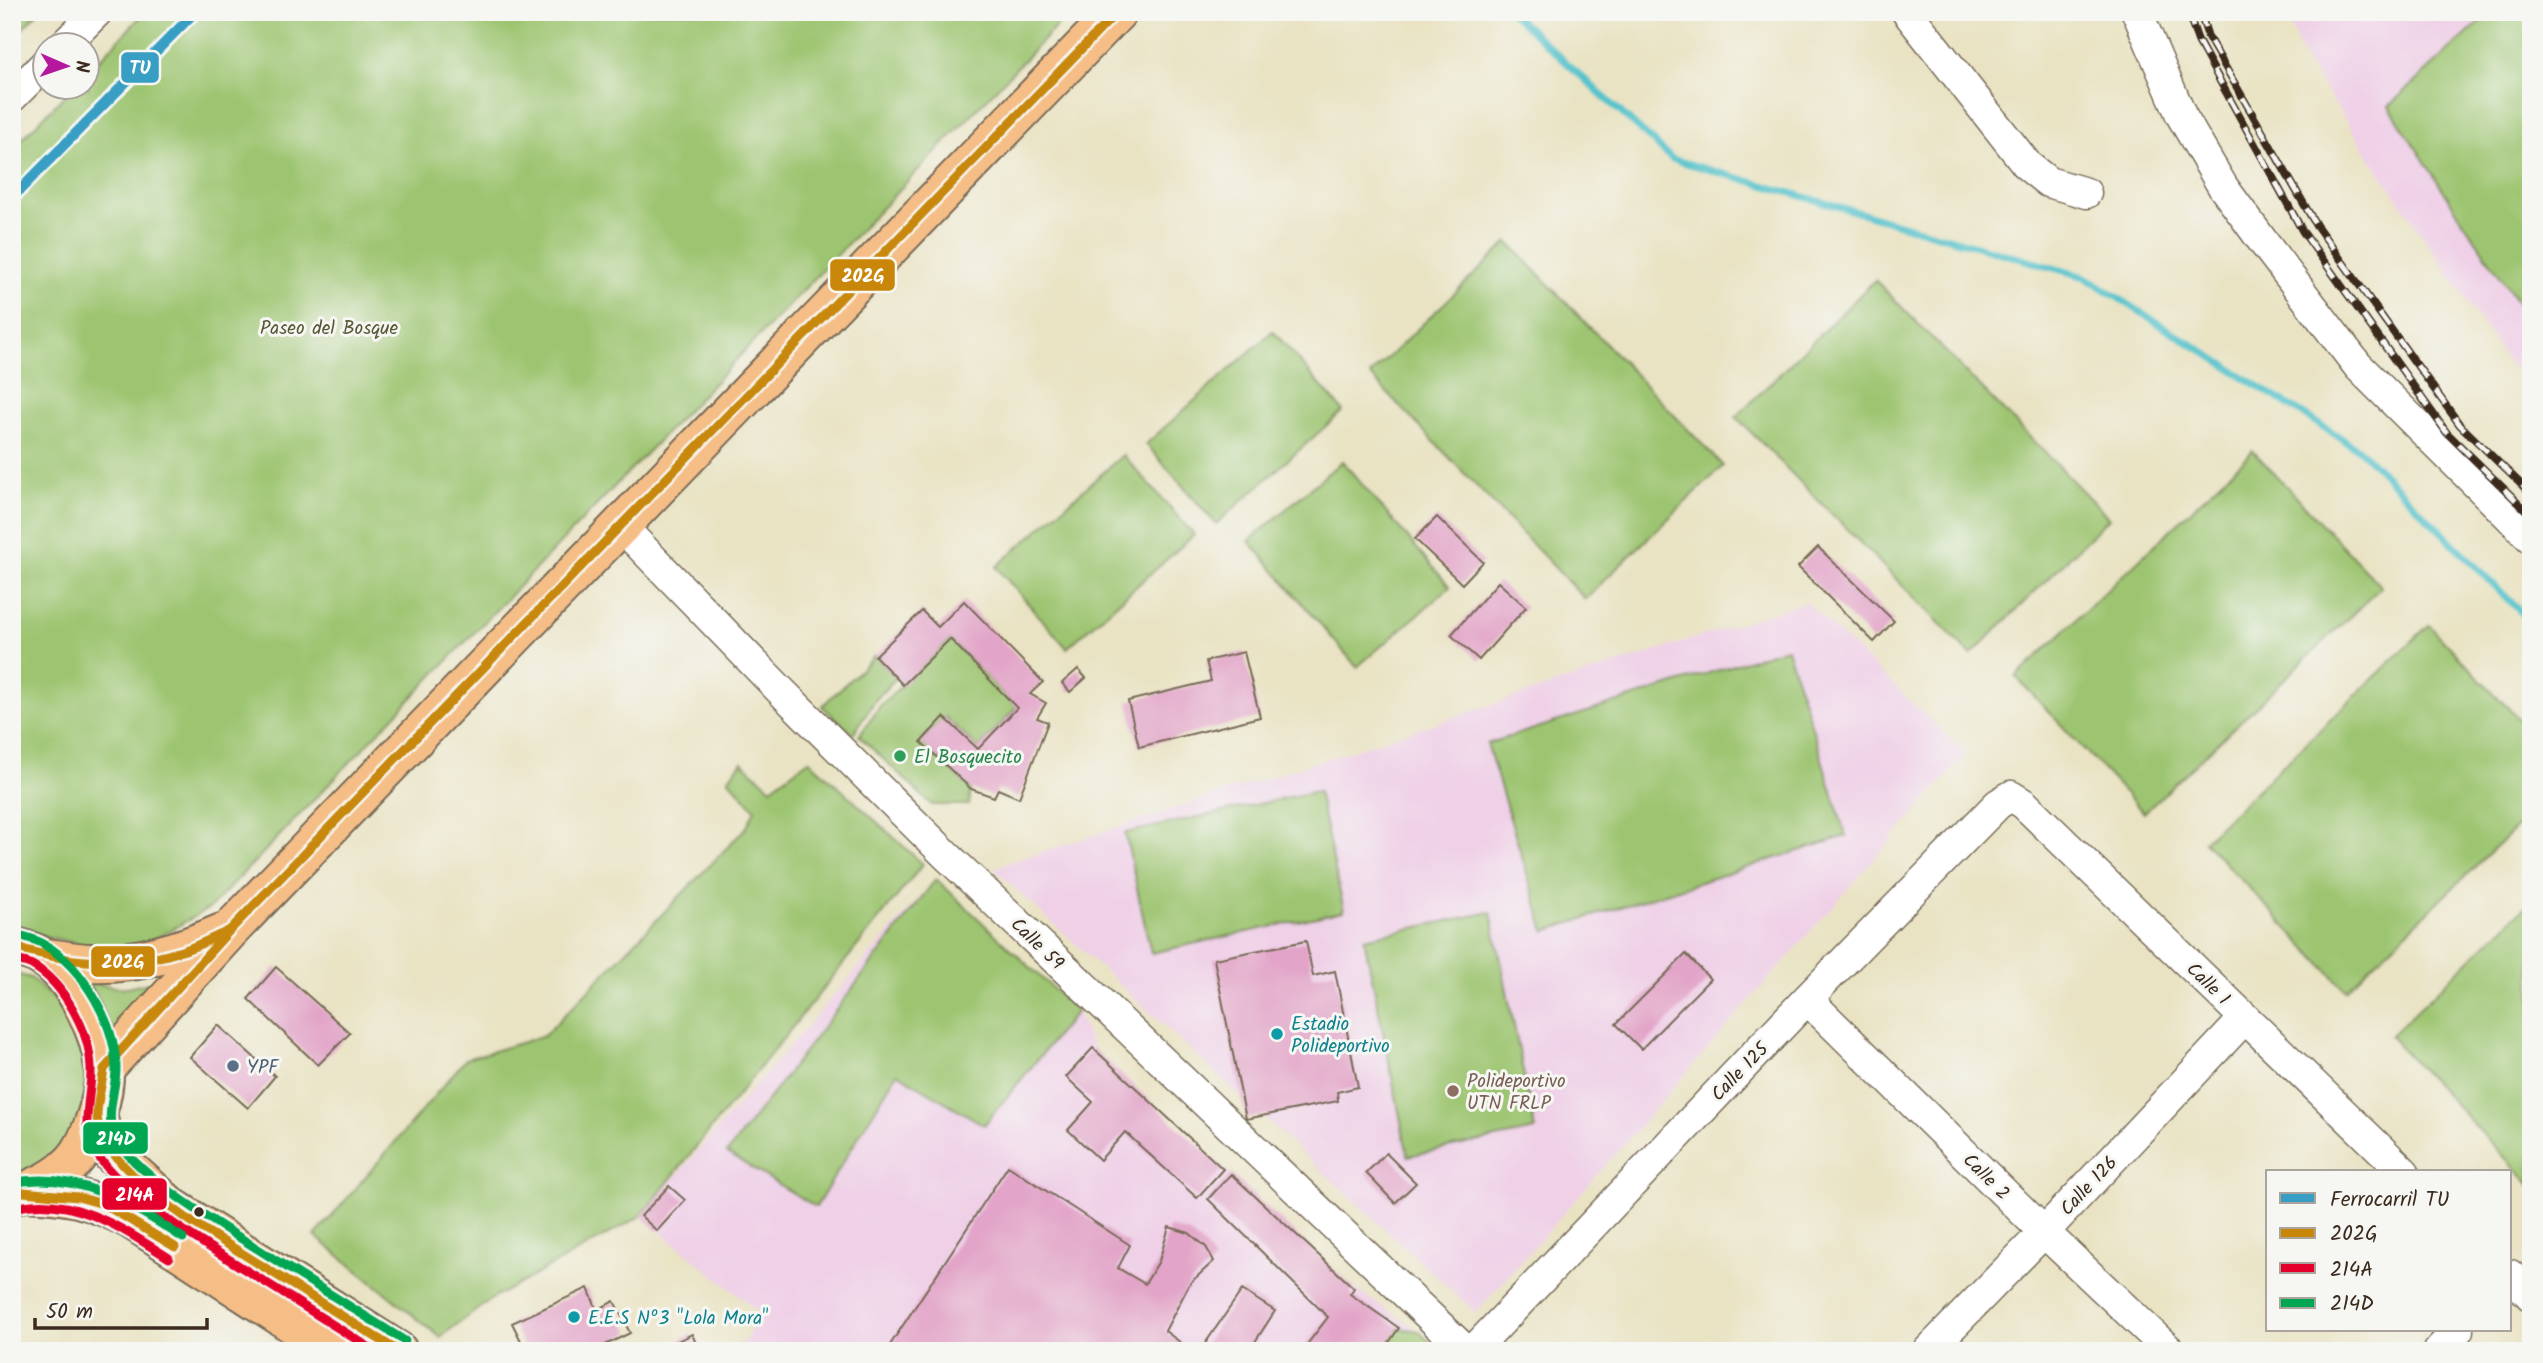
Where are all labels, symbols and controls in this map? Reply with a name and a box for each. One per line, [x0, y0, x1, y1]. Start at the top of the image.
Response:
north arrow [32, 32, 102, 102]
line badge: TU [120, 51, 160, 84]
text: TU [129, 54, 152, 84]
text: N [66, 60, 96, 73]
line badge: 202G [829, 258, 896, 292]
text: 202G [841, 262, 885, 292]
park label: Paseo del Bosque [260, 314, 398, 344]
place label: El Bosquecito [914, 743, 1022, 773]
marker: El Bosquecito [892, 748, 908, 764]
street label: Calle 59 [1003, 911, 1070, 978]
line badge: 202G [90, 945, 156, 978]
text: 202G [101, 948, 145, 978]
street label: Calle 1 [2179, 956, 2237, 1013]
place label: Estadio Polideportivo [1291, 1010, 1390, 1062]
marker: Estadio Polideportivo [1269, 1026, 1285, 1042]
street label: Calle 125 [1704, 1034, 1778, 1109]
place label: YPF [247, 1053, 280, 1083]
marker: YPF [225, 1058, 241, 1074]
place label: Polideportivo UTN FRLP [1467, 1067, 1566, 1119]
marker: Polideportivo UTN FRLP [1445, 1083, 1461, 1099]
line badge: 214D [82, 1121, 149, 1155]
text: 214D [96, 1125, 136, 1155]
street label: Calle 2 [1955, 1147, 2016, 1208]
street label: Calle 126 [2053, 1149, 2125, 1223]
legend [2266, 1170, 2512, 1332]
line badge: 214A [101, 1177, 168, 1211]
text: 214A [115, 1181, 155, 1211]
text: Ferrocarril TU [2330, 1184, 2449, 1217]
unlabelled marker [192, 1205, 206, 1219]
text: 202G [2330, 1218, 2378, 1251]
text: 214A [2330, 1254, 2373, 1287]
scale bar [35, 1286, 206, 1330]
text: 214D [2330, 1288, 2374, 1321]
text: 50 m [46, 1296, 93, 1329]
place label: E.E.S Nº3 "Lola Mora" [588, 1304, 768, 1334]
marker: E.E.S Nº3 "Lola Mora" [566, 1309, 582, 1325]

